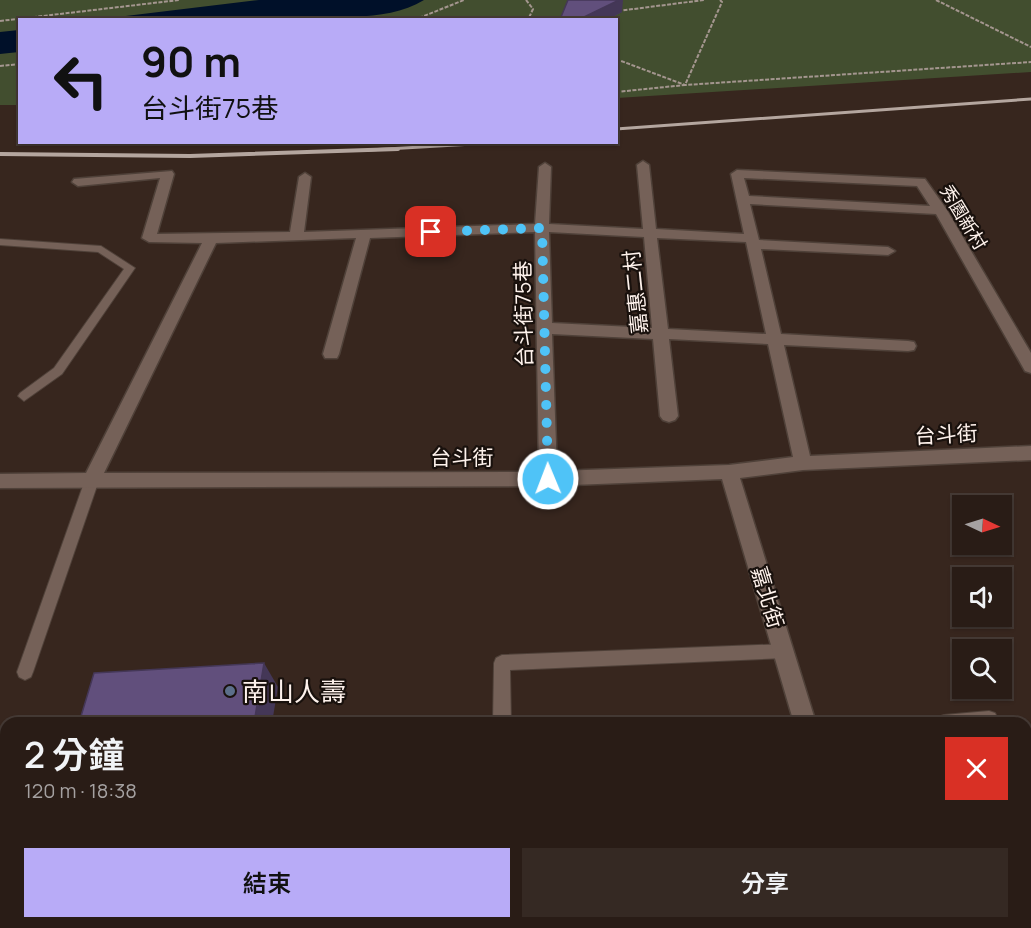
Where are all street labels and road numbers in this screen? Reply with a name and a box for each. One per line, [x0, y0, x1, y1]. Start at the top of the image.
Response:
street label: 秀園新村 [935, 180, 993, 254]
street label: 嘉惠二村 [617, 249, 653, 335]
street label: 台斗街75巷 [508, 260, 538, 368]
street label: 台斗街 [914, 418, 978, 450]
street label: 台斗街 [431, 443, 494, 471]
street label: 嘉北街 [745, 563, 791, 631]

